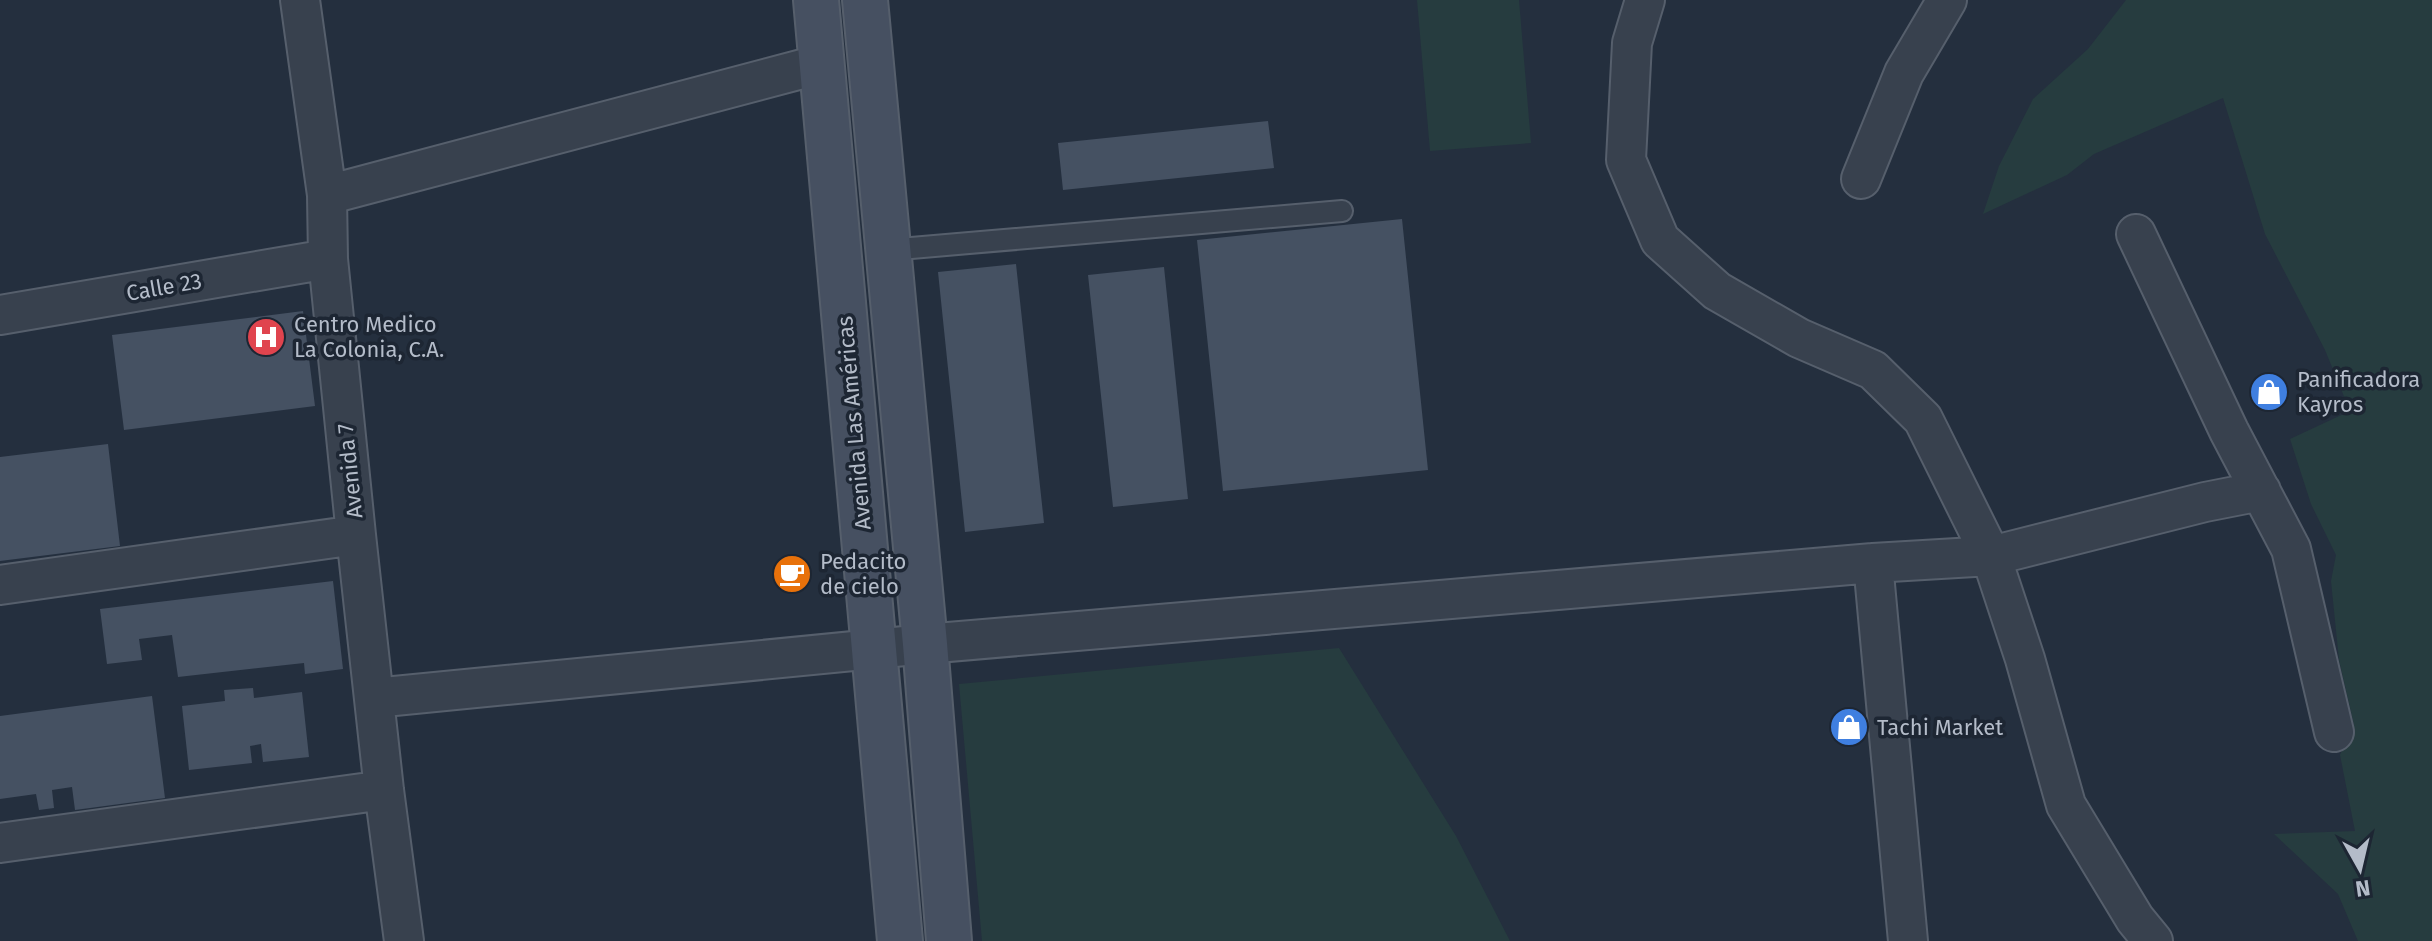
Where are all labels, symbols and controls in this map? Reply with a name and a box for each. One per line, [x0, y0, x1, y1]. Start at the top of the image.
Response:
street label: Calle 23 [124, 267, 204, 307]
place label: Centro Medico La Colonia, C.A. [294, 311, 444, 363]
street label: Avenida Las Américas [831, 315, 877, 531]
hospital icon: Centro Medico La Colonia, C.A. [245, 316, 287, 358]
place label: Panificadora Kayros [2297, 366, 2420, 418]
shop icon: Panificadora Kayros [2248, 371, 2290, 413]
street label: Avenida 7 [332, 422, 368, 520]
place label: Pedacito de cielo [820, 548, 906, 600]
cafe icon: Pedacito de cielo [771, 553, 813, 595]
shop icon: Tachi Market [1828, 706, 1870, 748]
place label: Tachi Market [1877, 714, 2003, 741]
north arrow [2320, 829, 2400, 909]
text: N [2354, 874, 2372, 903]

